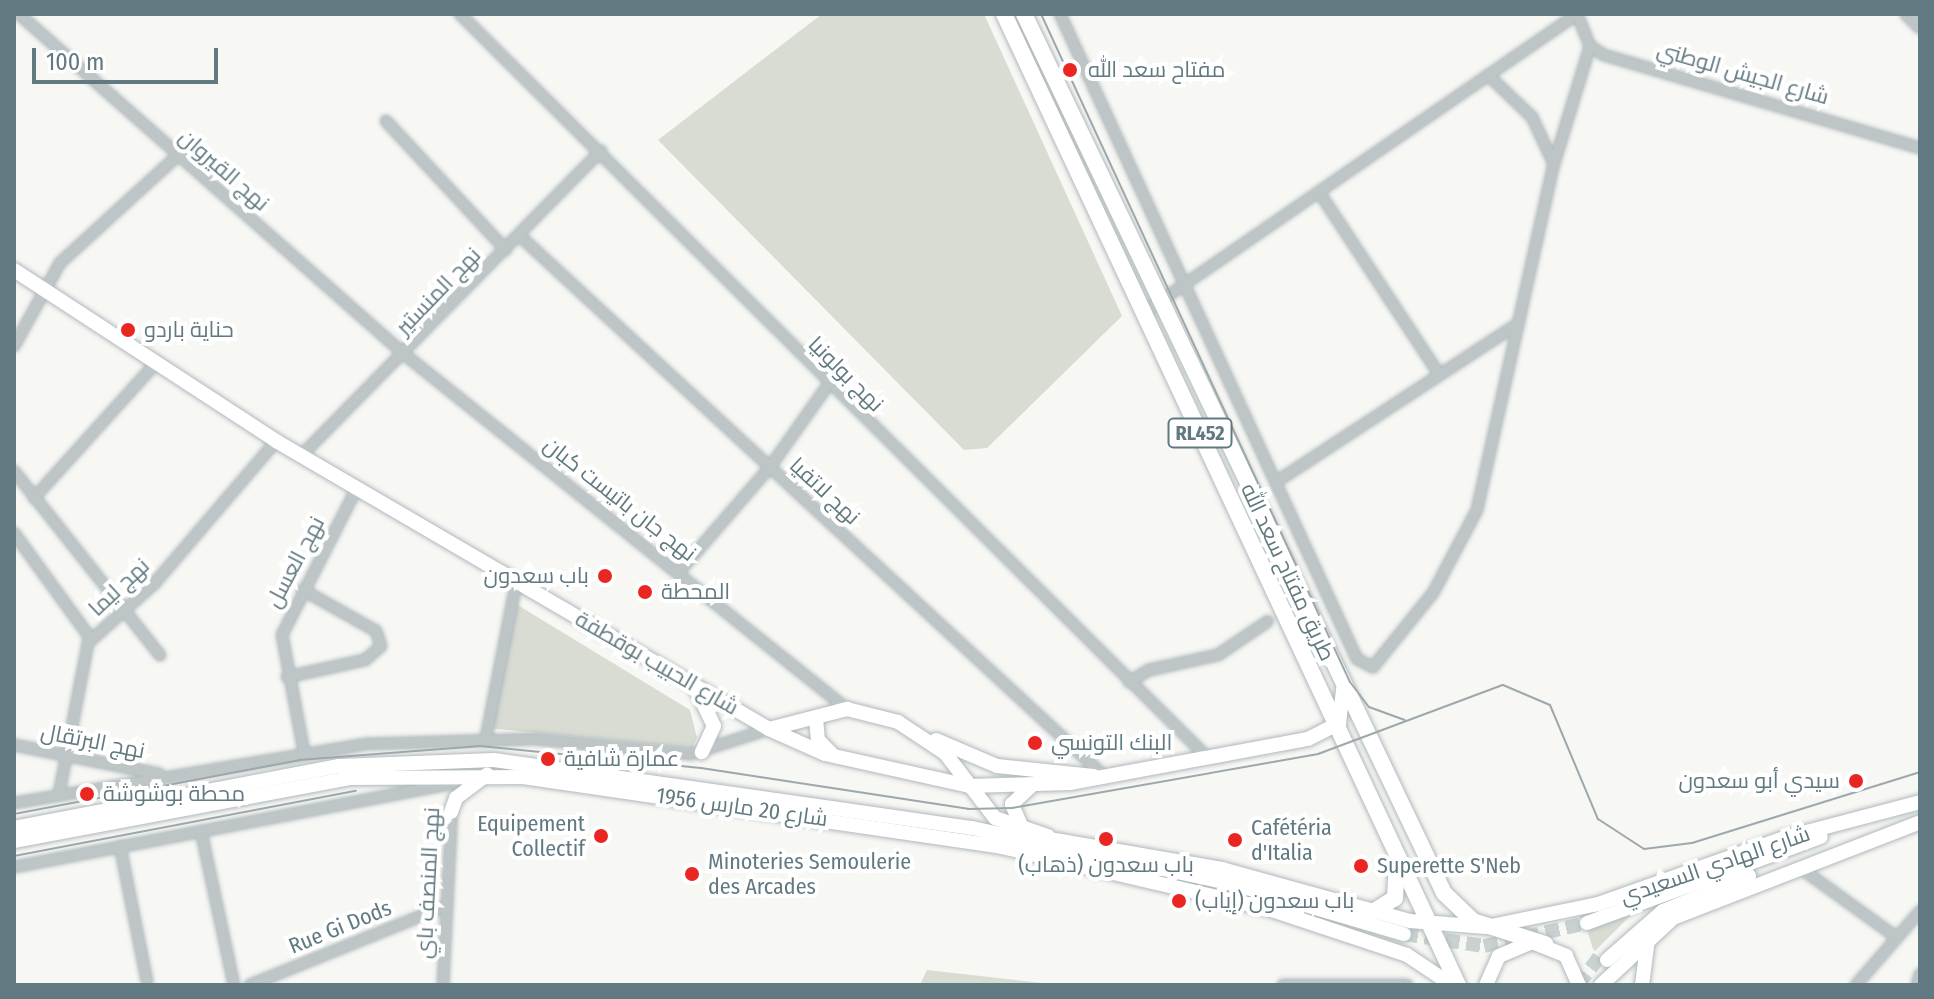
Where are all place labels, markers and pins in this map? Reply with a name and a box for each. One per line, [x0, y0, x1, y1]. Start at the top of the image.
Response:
place label: مفتاح سعد الله [1088, 57, 1225, 83]
marker: مفتاح سعد الله [1059, 59, 1081, 81]
place label: حناية باردو [144, 317, 234, 343]
marker: حناية باردو [119, 321, 137, 339]
place label: باب سعدون [483, 563, 589, 589]
marker: باب سعدون [596, 567, 614, 585]
place label: المحطة [661, 579, 730, 605]
marker: المحطة [636, 583, 654, 601]
place label: البنك التونسي [1051, 730, 1172, 756]
marker: البنك التونسي [1026, 734, 1044, 752]
place label: عمارة شافية [564, 746, 679, 772]
marker: عمارة شافية [539, 750, 557, 768]
place label: سيدي أبو سعدون [1678, 768, 1840, 794]
marker: سيدي أبو سعدون [1847, 772, 1865, 790]
place label: محطة بوشوشة [103, 781, 245, 807]
marker: محطة بوشوشة [78, 785, 96, 803]
place label: Equipement Collectif [477, 810, 585, 862]
place label: Cafétéria d'Italia [1251, 814, 1332, 866]
marker: Equipement Collectif [592, 827, 610, 845]
marker: باب سعدون (ذهاب) [1097, 830, 1115, 848]
marker: Cafétéria d'Italia [1226, 831, 1244, 849]
place label: Minoteries Semoulerie des Arcades [708, 848, 911, 900]
place label: باب سعدون (ذهاب) [1018, 852, 1194, 878]
place label: Superette S'Neb [1377, 853, 1521, 879]
marker: Superette S'Neb [1352, 857, 1370, 875]
marker: Minoteries Semoulerie des Arcades [683, 865, 701, 883]
place label: باب سعدون (إياب) [1195, 888, 1354, 914]
marker: باب سعدون (إياب) [1170, 892, 1188, 910]

